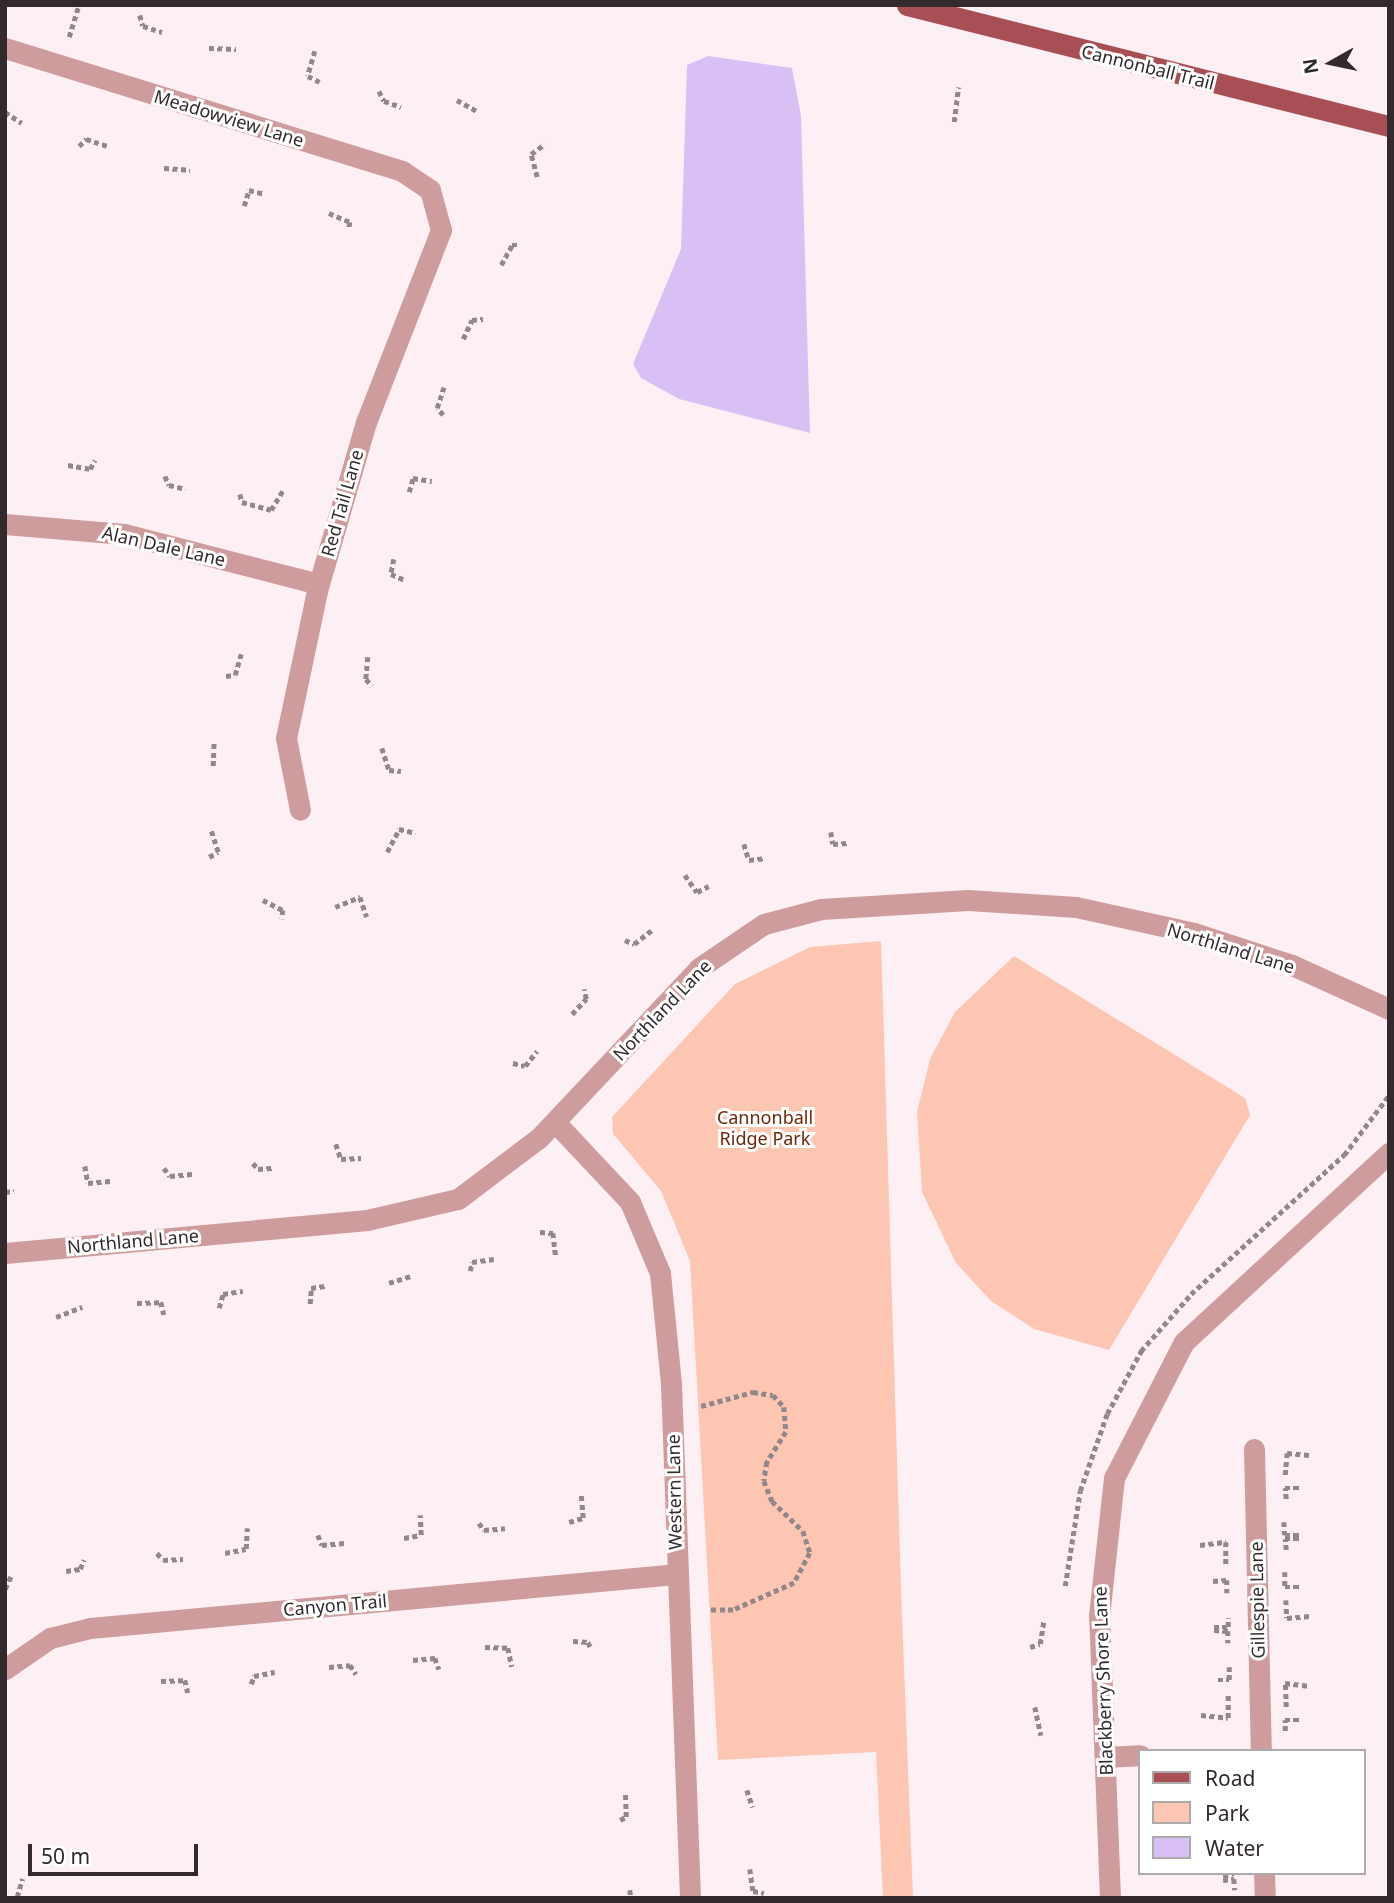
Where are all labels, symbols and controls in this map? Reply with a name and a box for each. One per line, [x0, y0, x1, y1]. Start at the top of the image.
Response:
north arrow [1296, 28, 1366, 98]
street label: Cannonball Trail [1079, 40, 1217, 94]
text: N [1296, 57, 1324, 76]
street label: Meadowview Lane [151, 85, 307, 151]
street label: Red Tail Lane [316, 447, 368, 559]
street label: Alan Dale Lane [100, 521, 228, 571]
street label: Northland Lane [1165, 918, 1297, 978]
street label: Northland Lane [608, 955, 716, 1065]
park label: Cannonball Ridge Park [717, 1107, 813, 1150]
street label: Northland Lane [66, 1224, 200, 1258]
street label: Western Lane [662, 1434, 686, 1550]
street label: Gillespie Lane [1245, 1541, 1269, 1659]
street label: Blackberry Shore Lane [1089, 1586, 1117, 1776]
street label: Canyon Trail [282, 1590, 388, 1620]
legend [1138, 1749, 1366, 1875]
text: Road [1205, 1764, 1255, 1792]
text: Park [1205, 1799, 1249, 1827]
scale bar [32, 1829, 201, 1873]
text: Water [1205, 1834, 1264, 1862]
text: 50 m [41, 1842, 90, 1870]

